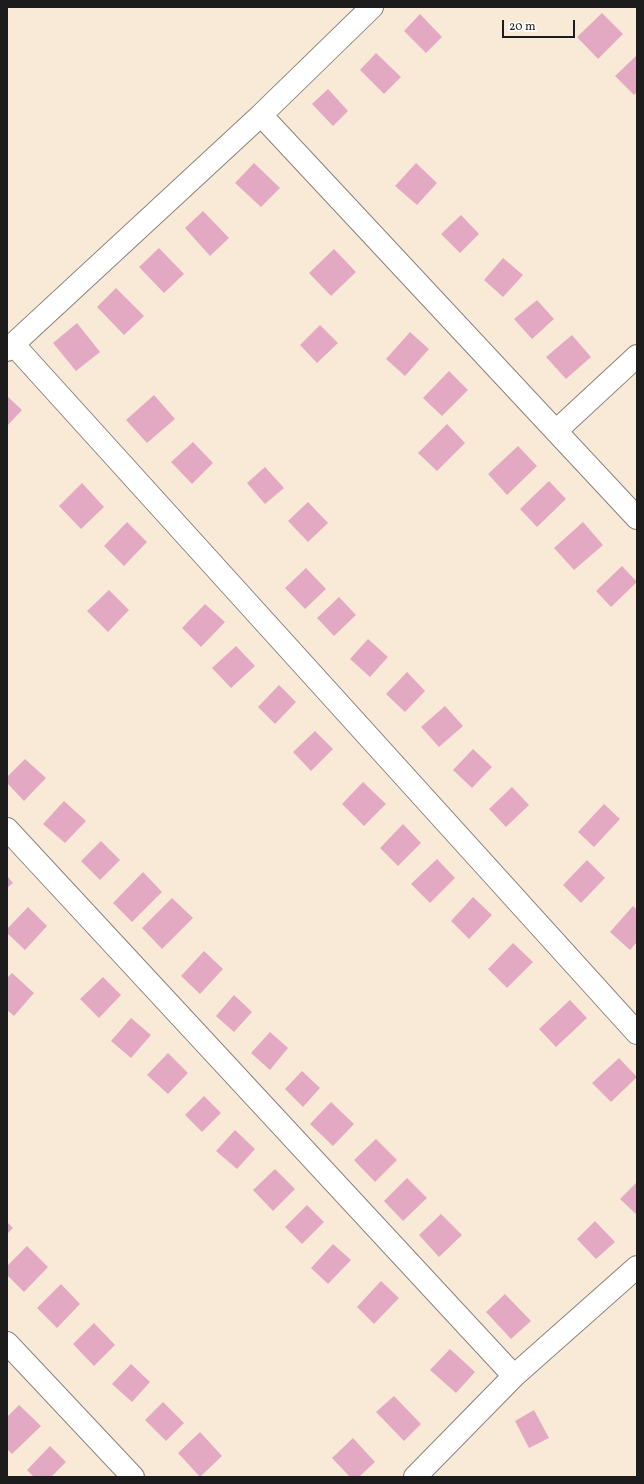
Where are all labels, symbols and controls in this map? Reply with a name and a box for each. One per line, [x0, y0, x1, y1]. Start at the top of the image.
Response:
scale bar [504, 12, 577, 38]
text: 20 m [509, 19, 536, 35]

